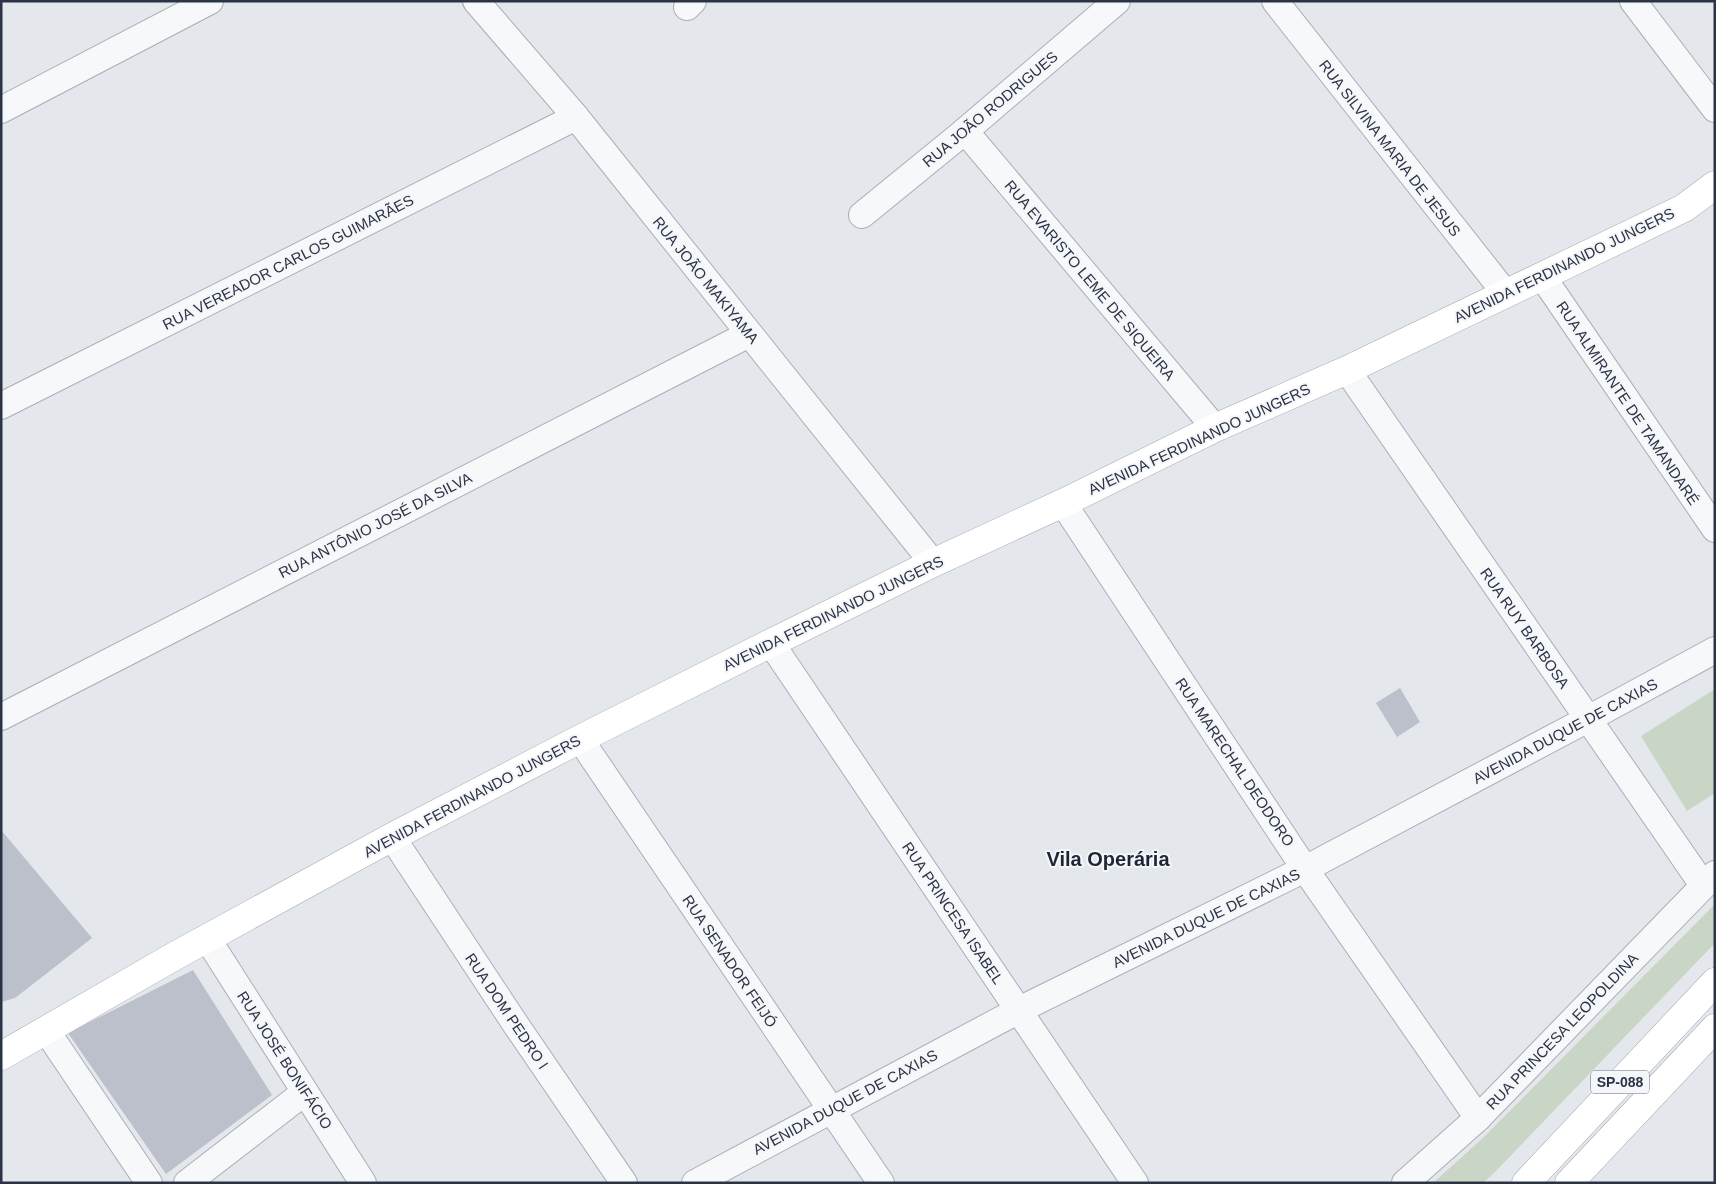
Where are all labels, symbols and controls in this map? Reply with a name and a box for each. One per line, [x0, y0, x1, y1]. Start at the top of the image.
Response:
street label: RUA JOÃO RODRIGUES [919, 48, 1061, 170]
street label: RUA SILVINA MARIA DE JESUS [1316, 56, 1464, 240]
street label: RUA EVARISTO LEME DE SIQUEIRA [1001, 177, 1179, 383]
street label: RUA VEREADOR CARLOS GUIMARÃES [160, 191, 416, 333]
street label: AVENIDA FERDINANDO JUNGERS [1451, 204, 1677, 326]
street label: RUA JOÃO MAKIYAMA [650, 213, 762, 347]
street label: RUA ALMIRANTE DE TAMANDARÉ [1553, 298, 1703, 508]
street label: AVENIDA FERDINANDO JUNGERS [1085, 380, 1313, 498]
street label: RUA ANTÔNIO JOSÉ DA SILVA [276, 469, 474, 581]
street label: AVENIDA FERDINANDO JUNGERS [720, 552, 946, 674]
street label: RUA RUY BARBOSA [1477, 565, 1573, 691]
street label: RUA MARECHAL DEODORO [1172, 675, 1298, 849]
street label: AVENIDA DUQUE DE CAXIAS [1470, 675, 1660, 787]
street label: AVENIDA FERDINANDO JUNGERS [361, 731, 583, 861]
street label: RUA PRINCESA ISABEL [899, 839, 1007, 987]
district label: Vila Operária [1046, 848, 1170, 870]
street label: AVENIDA DUQUE DE CAXIAS [1109, 865, 1303, 971]
street label: RUA SENADOR FEIJÓ [679, 892, 781, 1030]
street label: RUA PRINCESA LEOPOLDINA [1483, 949, 1641, 1113]
street label: RUA DOM PEDRO I [462, 950, 552, 1072]
street label: RUA JOSÉ BONIFÁCIO [234, 988, 336, 1132]
street label: AVENIDA DUQUE DE CAXIAS [750, 1046, 940, 1158]
road number: SP-088 [1591, 1070, 1649, 1094]

